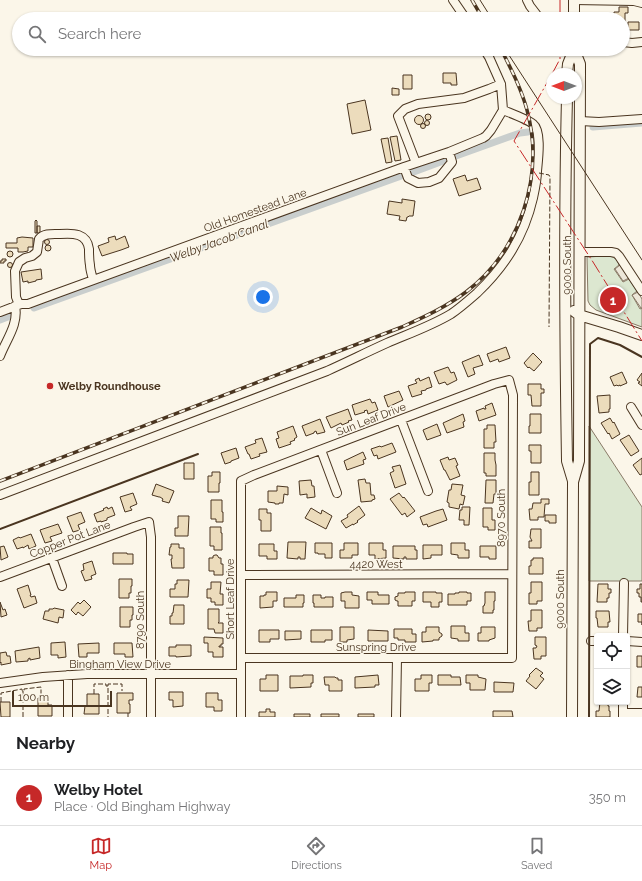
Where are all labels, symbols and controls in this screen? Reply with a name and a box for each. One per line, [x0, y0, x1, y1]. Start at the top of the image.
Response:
search box [12, 12, 630, 56]
icon: search [26, 23, 48, 45]
text: Search here [58, 25, 141, 43]
north arrow [546, 68, 582, 104]
street label: Old Homestead Lane [202, 186, 309, 235]
water label: Welby Jacob Canal [168, 217, 270, 265]
street label: 9000 South [561, 235, 574, 295]
pin: 1 [600, 285, 626, 315]
your location [253, 287, 273, 307]
place label: Welby Roundhouse [58, 380, 161, 393]
marker: Welby Roundhouse [45, 381, 55, 391]
street label: Sun Leaf Drive [335, 400, 408, 439]
street label: 8970 South [495, 489, 508, 547]
street label: Copper Pot Lane [28, 518, 113, 561]
street label: Short Leaf Drive [224, 558, 237, 640]
street label: 4420 West [349, 558, 403, 571]
street label: 9000 South [554, 569, 567, 629]
street label: 8790 South [134, 591, 147, 649]
map controls [594, 633, 630, 705]
button: locate [594, 633, 630, 669]
street label: Sunspring Drive [336, 641, 417, 654]
street label: Bingham View Drive [69, 658, 171, 671]
button: layers [594, 669, 630, 705]
scale bar [12, 689, 112, 708]
text: 100 m [18, 691, 49, 704]
text: Nearby [16, 733, 75, 753]
text: Welby Hotel [54, 781, 143, 799]
text: 1 [26, 790, 32, 805]
text: 350 m [589, 790, 626, 805]
text: Place · Old Bingham Highway [54, 799, 230, 814]
tab: Map [90, 835, 112, 872]
tab: Directions [291, 835, 342, 872]
tab: Saved [521, 835, 552, 872]

